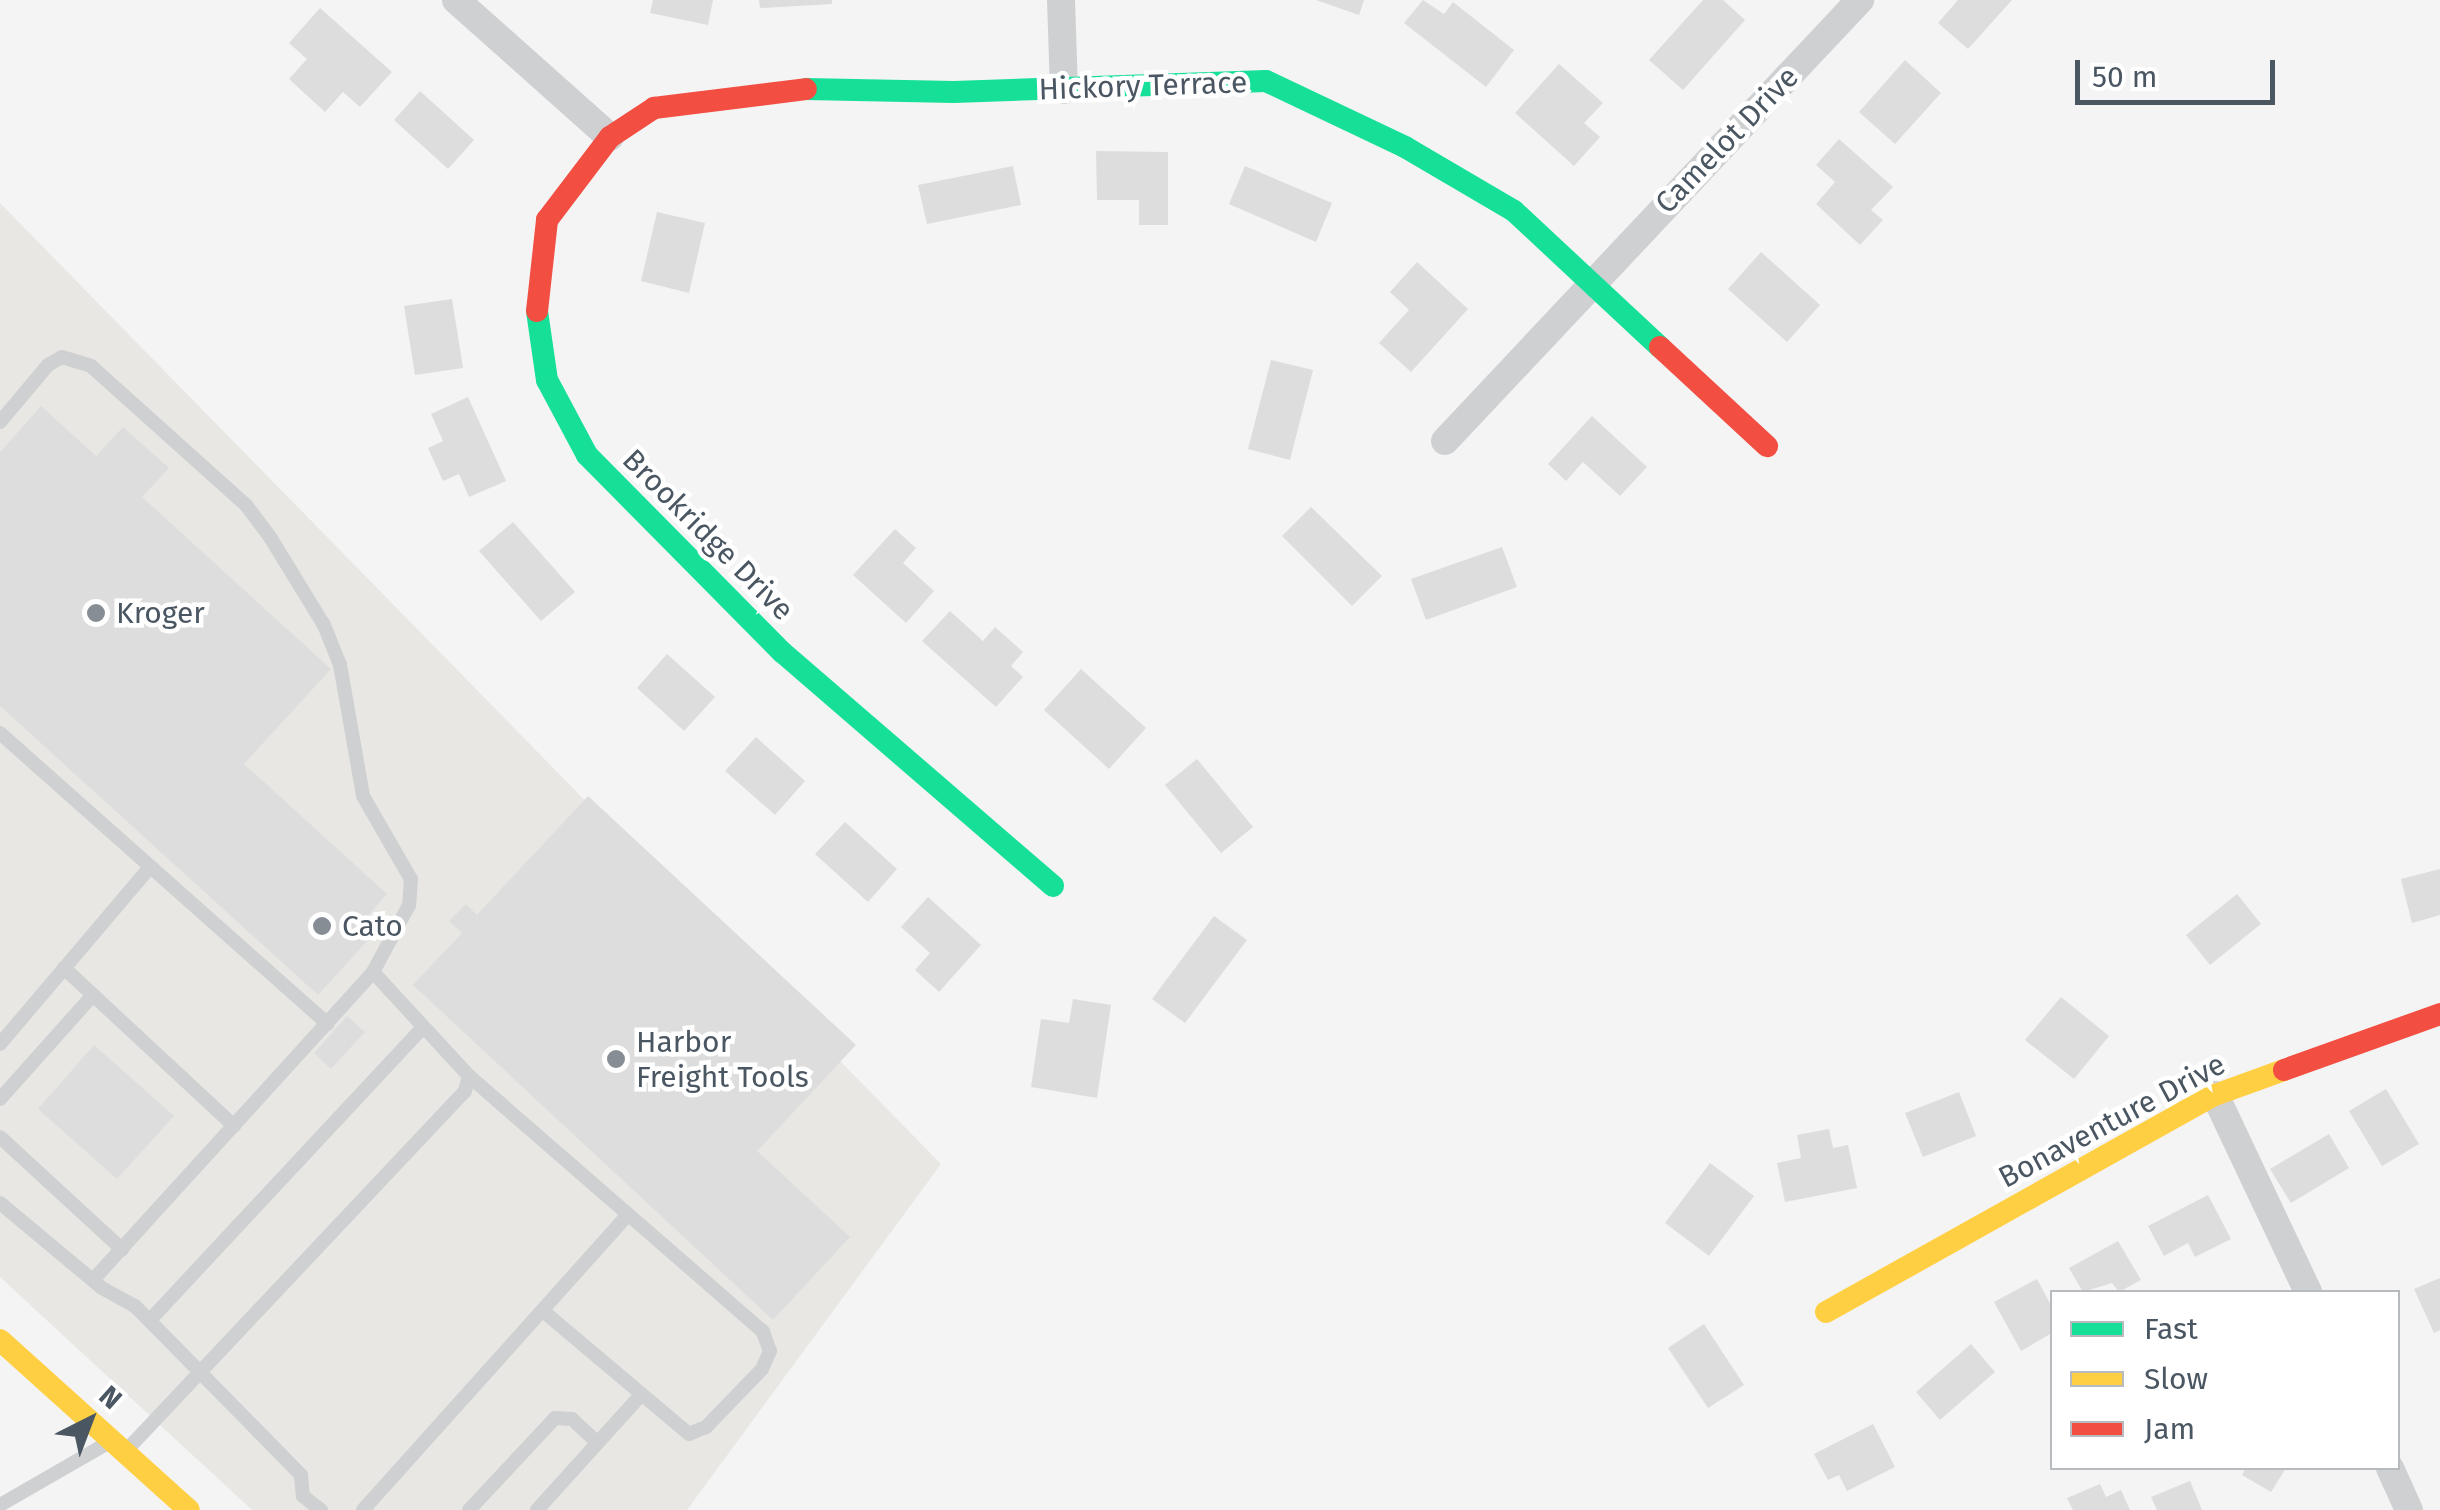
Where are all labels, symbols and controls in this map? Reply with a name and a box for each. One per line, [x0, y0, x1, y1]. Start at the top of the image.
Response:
scale bar [2080, 40, 2280, 102]
street label: Camelot Drive [1648, 59, 1806, 221]
text: 50 m [2092, 59, 2157, 95]
street label: Hickory Terrace [1038, 64, 1248, 108]
street label: Brookridge Drive [615, 442, 801, 628]
place label: Kroger [116, 595, 205, 631]
marker: Kroger [85, 602, 107, 624]
place label: Cato [342, 908, 403, 944]
marker: Cato [311, 915, 333, 937]
place label: Harbor Freight Tools [636, 1024, 809, 1094]
street label: Bonaventure Drive [1993, 1046, 2231, 1196]
marker: Harbor Freight Tools [605, 1048, 627, 1070]
legend [2050, 1290, 2400, 1470]
text: Fast [2144, 1311, 2198, 1347]
text: Slow [2144, 1361, 2208, 1397]
north arrow [40, 1370, 140, 1470]
text: N [92, 1379, 128, 1416]
text: Jam [2144, 1411, 2195, 1447]

